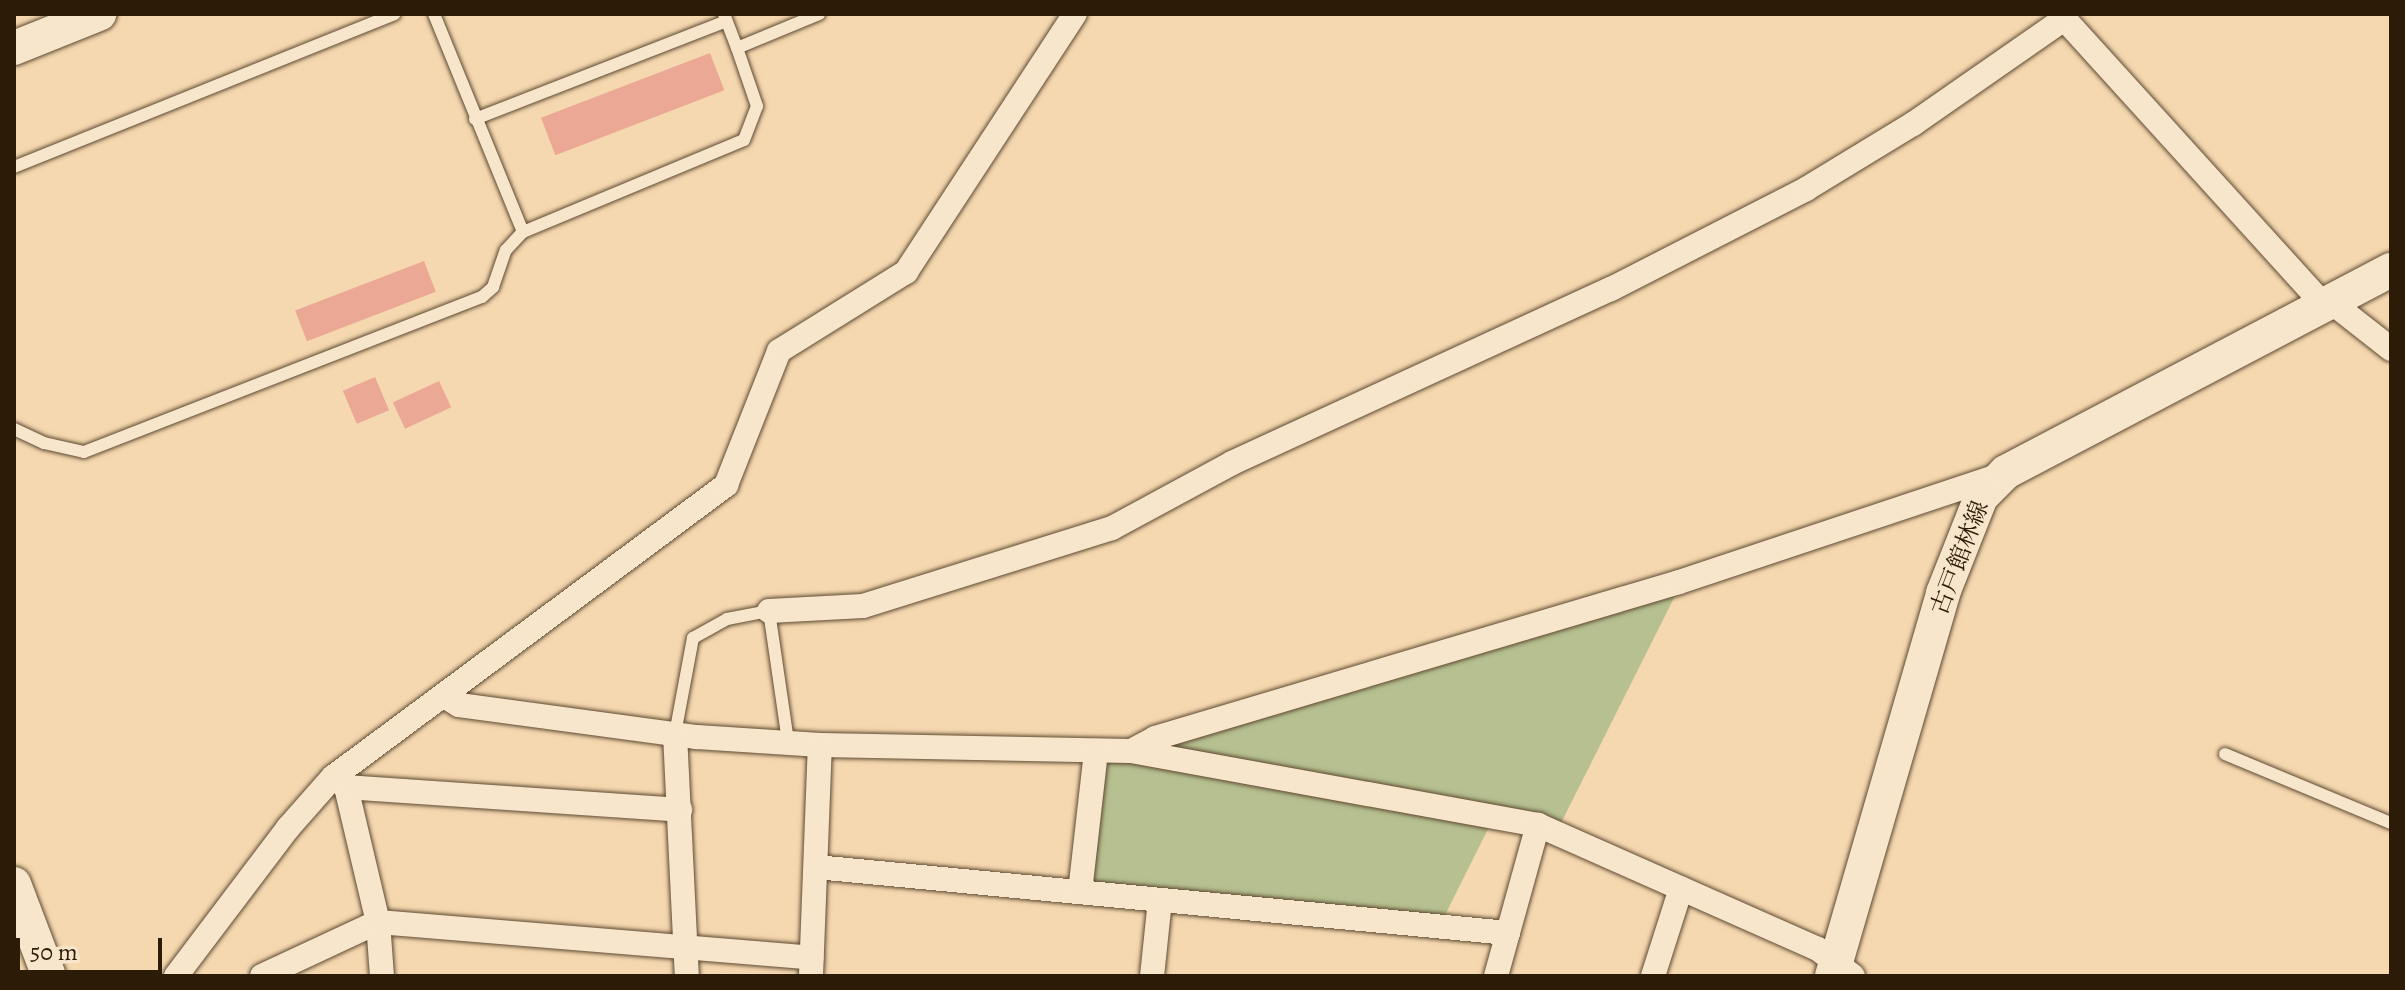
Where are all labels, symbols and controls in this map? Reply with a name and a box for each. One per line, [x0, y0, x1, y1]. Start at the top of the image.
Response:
street label: 古戸館林線 [1925, 497, 1995, 619]
scale bar [20, 922, 166, 972]
text: 50 m [30, 936, 78, 968]

